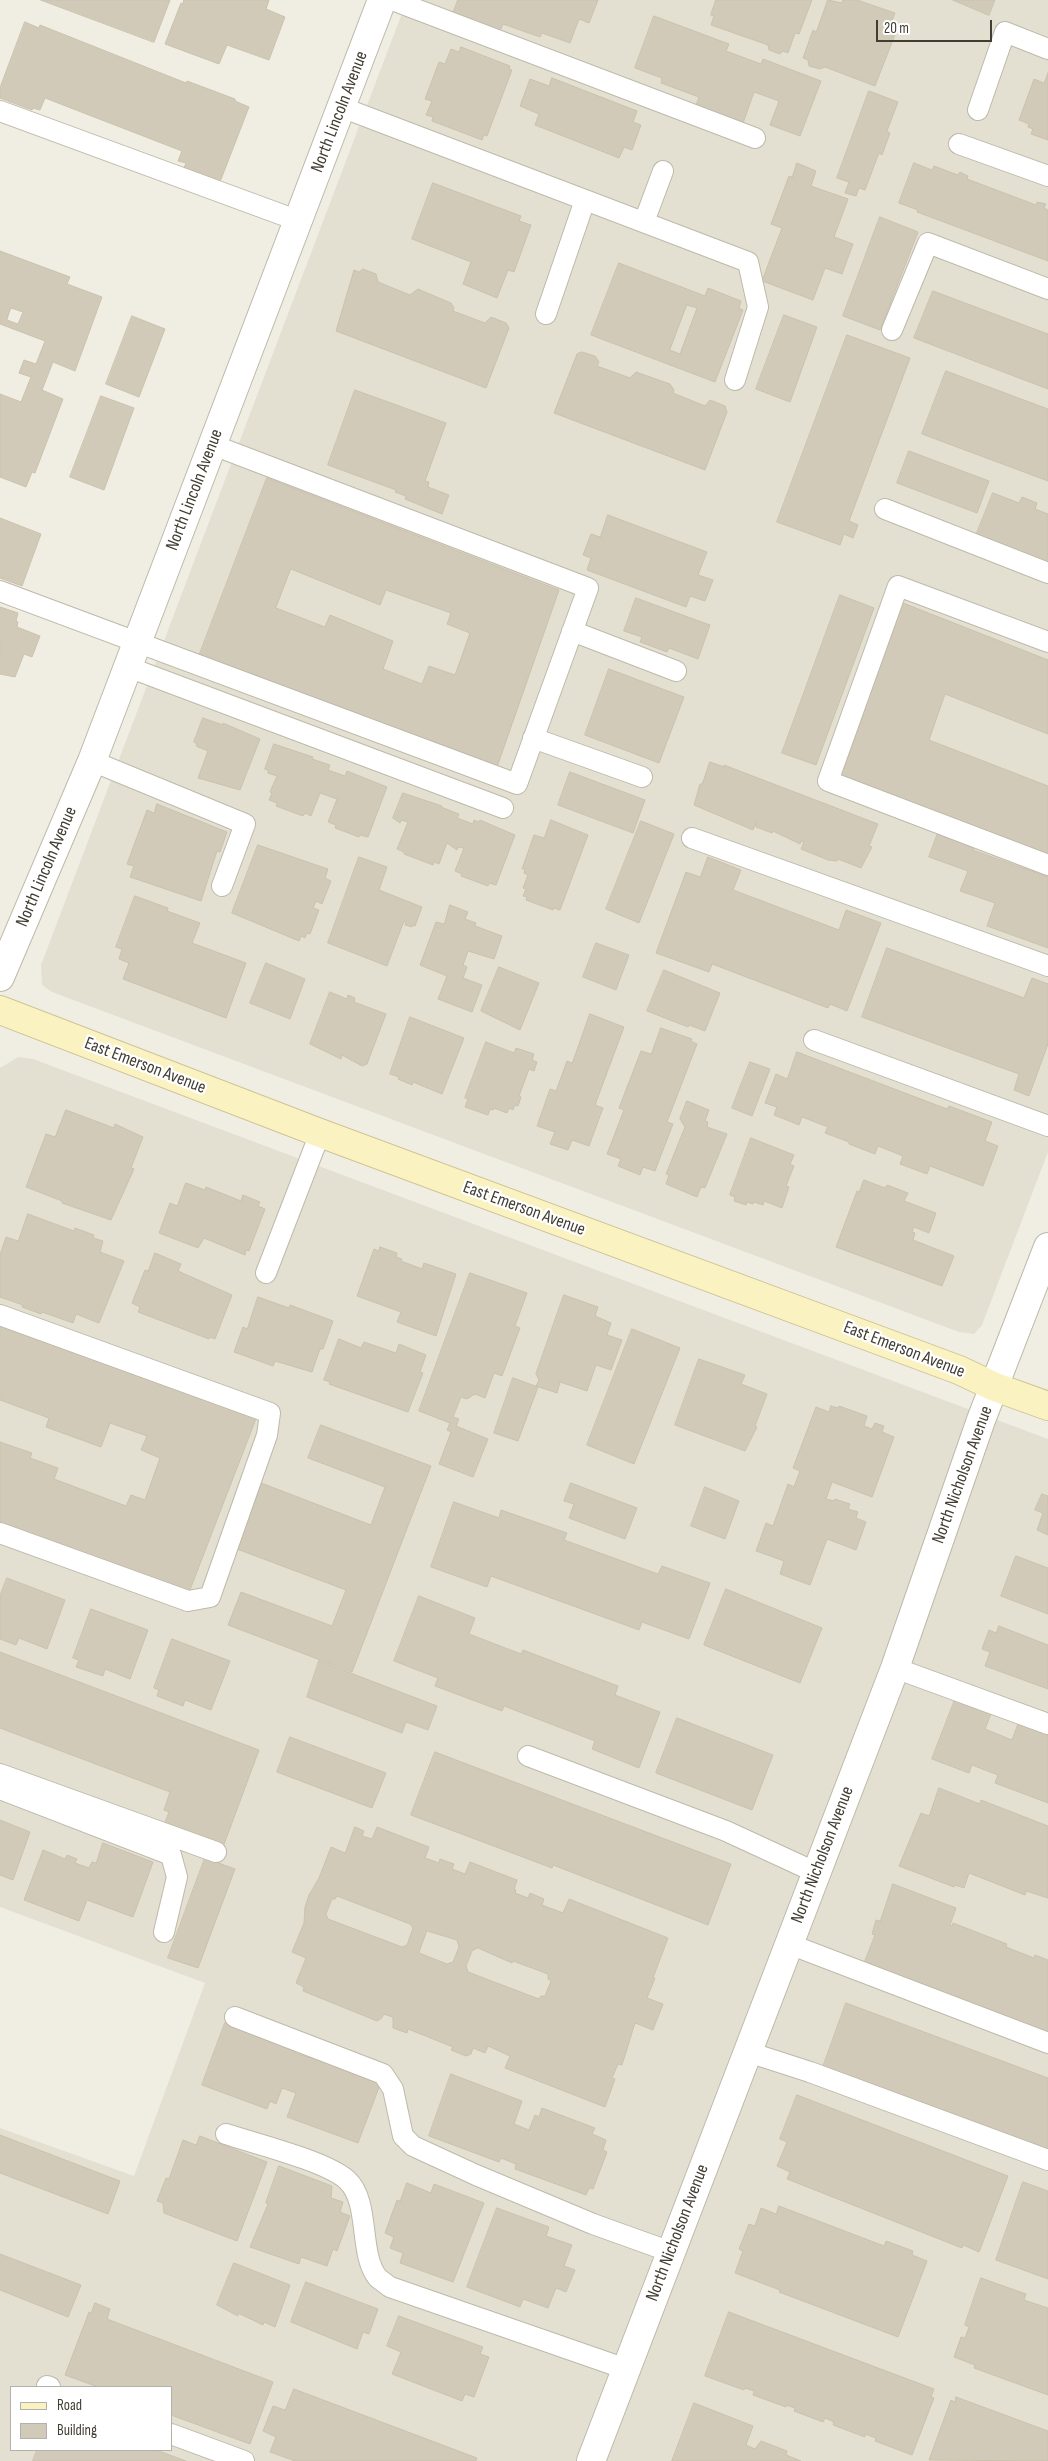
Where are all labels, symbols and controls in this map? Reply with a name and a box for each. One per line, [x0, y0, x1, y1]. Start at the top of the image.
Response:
scale bar [878, 10, 994, 42]
text: 20 m [884, 19, 909, 38]
street label: North Lincoln Avenue [307, 48, 373, 176]
street label: North Lincoln Avenue [162, 426, 228, 554]
street label: North Lincoln Avenue [12, 804, 82, 930]
street label: East Emerson Avenue [81, 1033, 209, 1099]
street label: East Emerson Avenue [460, 1177, 588, 1241]
street label: East Emerson Avenue [840, 1317, 968, 1383]
street label: North Nicholson Avenue [928, 1403, 998, 1547]
street label: North Nicholson Avenue [787, 1784, 859, 1926]
street label: North Nicholson Avenue [642, 2162, 714, 2304]
legend [10, 2386, 172, 2451]
text: Road [57, 2396, 82, 2415]
text: Building [57, 2421, 97, 2440]

